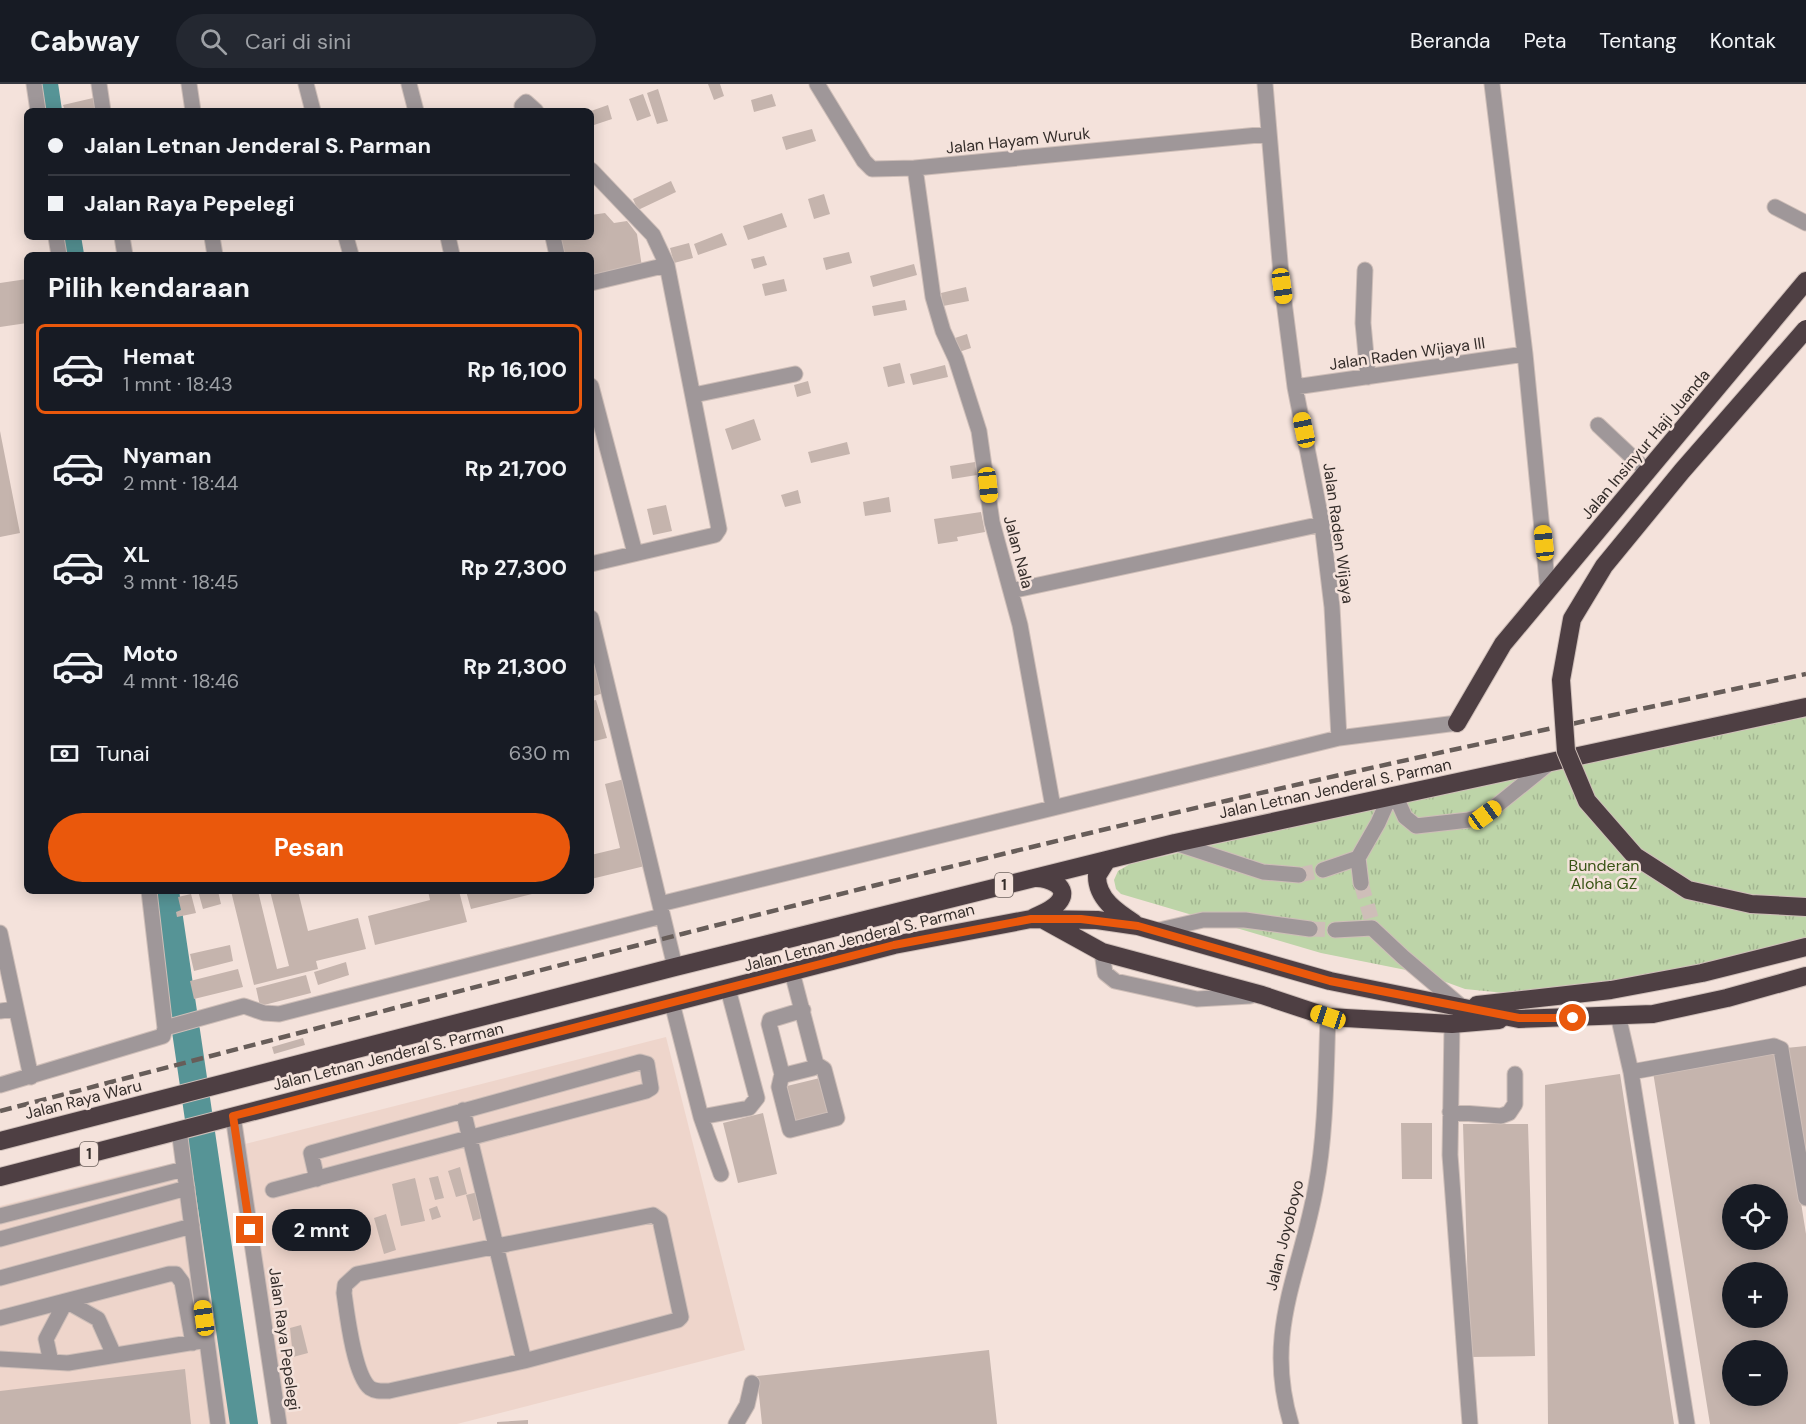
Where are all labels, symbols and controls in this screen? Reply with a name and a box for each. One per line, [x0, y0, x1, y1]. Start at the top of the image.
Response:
search box [176, 14, 596, 68]
text: Cabway [30, 23, 140, 60]
icon: search [197, 25, 230, 58]
text: Cari di sini [245, 27, 351, 56]
text: Beranda [1410, 27, 1491, 55]
text: Peta [1524, 27, 1566, 55]
text: Tentang [1599, 27, 1677, 55]
text: Kontak [1710, 27, 1776, 55]
street label: Jalan Hayam Wuruk [945, 122, 1091, 159]
text: Jalan Letnan Jenderal S. Parman [84, 131, 431, 160]
text: Jalan Raya Pepelegi [84, 189, 295, 218]
car [1271, 267, 1293, 305]
text: Pilih kendaraan [48, 270, 250, 305]
street label: Jalan Raden Wijaya III [1328, 332, 1486, 375]
icon: car [51, 342, 105, 396]
text: Hemat [123, 342, 195, 371]
text: Rp 16,100 [467, 355, 567, 384]
street label: Jalan Insinyur Haji Juanda [1576, 365, 1714, 524]
text: 1 mnt · 18:43 [123, 371, 233, 397]
car [1291, 411, 1317, 449]
icon: car [51, 441, 105, 495]
text: Nyaman [123, 441, 212, 470]
text: Rp 21,700 [465, 454, 567, 483]
street label: Jalan Raden Wijaya [1318, 461, 1359, 605]
car [977, 466, 999, 504]
text: 2 mnt · 18:44 [123, 470, 238, 496]
street label: Jalan Nala [999, 513, 1038, 591]
car [1533, 524, 1555, 562]
icon: car [51, 540, 105, 594]
text: XL [123, 540, 150, 569]
text: Rp 27,300 [461, 553, 567, 582]
text: 3 mnt · 18:45 [123, 569, 239, 595]
icon: car [51, 639, 105, 693]
text: Moto [123, 639, 178, 668]
text: Rp 21,300 [463, 652, 567, 681]
text: 4 mnt · 18:46 [123, 668, 239, 694]
icon: cash [48, 737, 81, 770]
text: Tunai [96, 739, 150, 768]
text: 630 m [509, 740, 570, 766]
street label: Jalan Letnan Jenderal S. Parman [1217, 754, 1453, 823]
car [1465, 797, 1505, 833]
button: Pesan [48, 813, 570, 882]
park label: Bunderan Aloha GZ [1569, 855, 1639, 894]
road number: 1 [995, 873, 1013, 897]
street label: Jalan Letnan Jenderal S. Parman [742, 899, 977, 976]
car [1308, 1003, 1348, 1031]
route start [1559, 1004, 1586, 1031]
street label: Jalan Letnan Jenderal S. Parman [271, 1018, 506, 1095]
street label: Jalan Raya Waru [22, 1075, 144, 1124]
road number: 1 [80, 1142, 98, 1166]
street label: Jalan Joyoboyo [1261, 1178, 1308, 1293]
map controls [1722, 1184, 1788, 1406]
button: locate [1722, 1184, 1788, 1250]
callout: 2 mnt [271, 1209, 370, 1251]
route end [236, 1216, 263, 1243]
text: 2 mnt [293, 1217, 350, 1243]
button: + [1722, 1262, 1788, 1328]
street label: Jalan Raya Pepelegi [264, 1266, 305, 1412]
car [193, 1299, 215, 1337]
button: − [1722, 1340, 1788, 1406]

